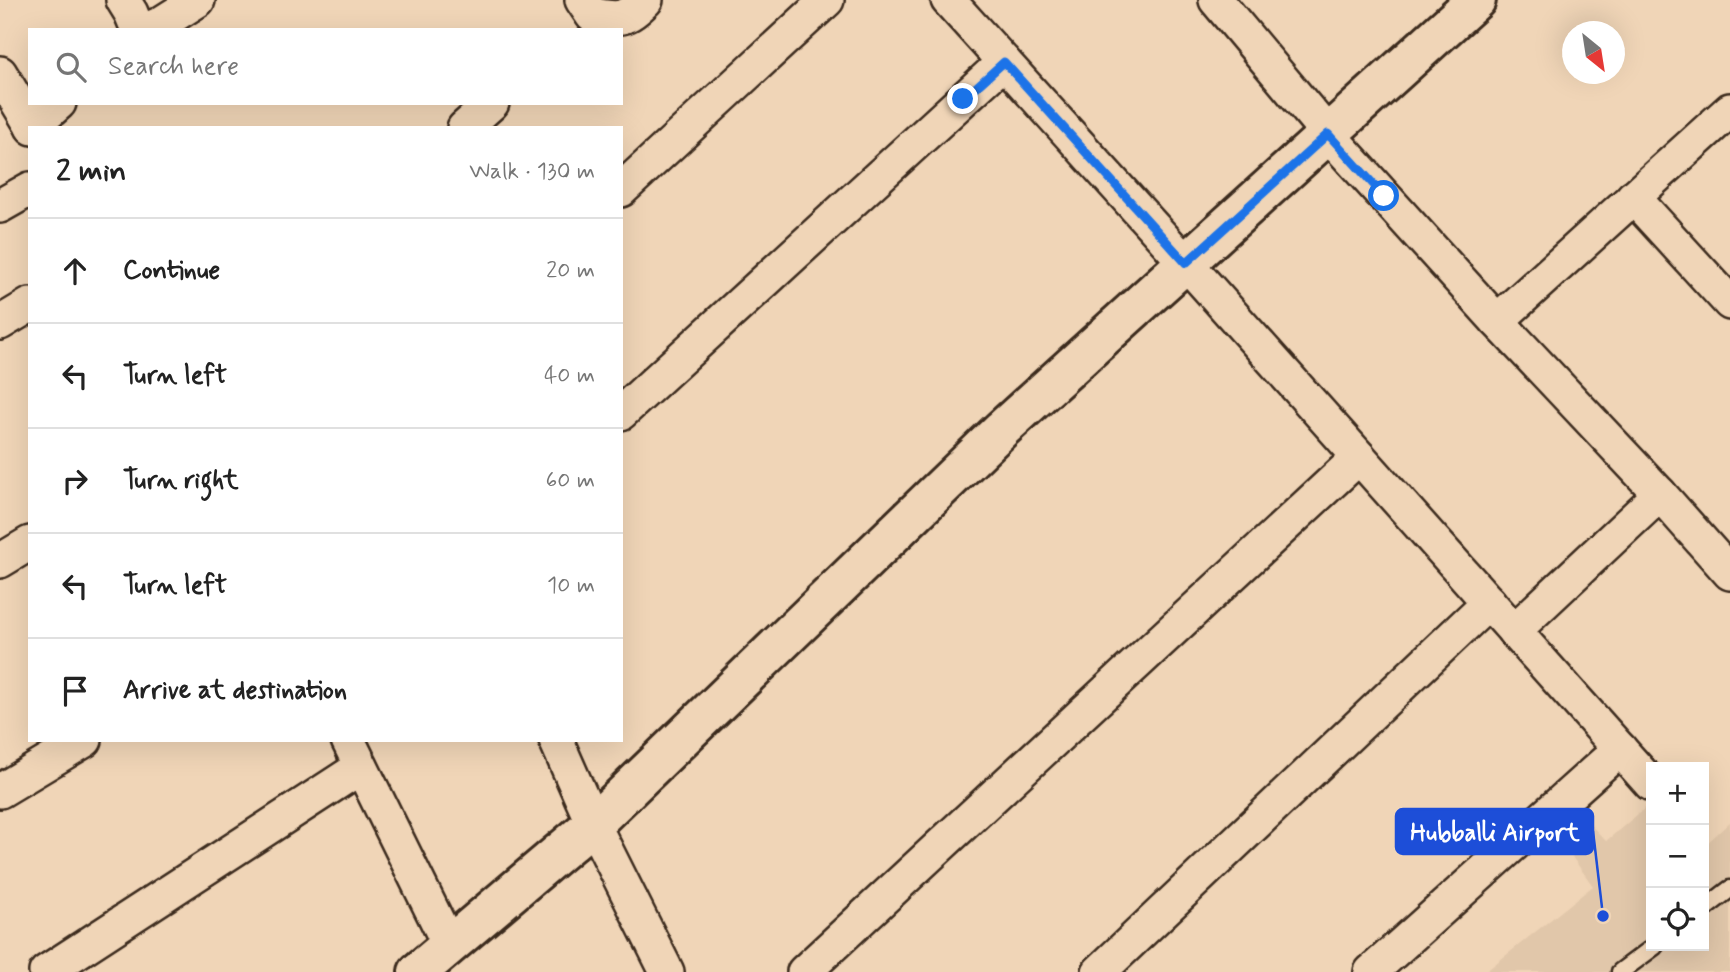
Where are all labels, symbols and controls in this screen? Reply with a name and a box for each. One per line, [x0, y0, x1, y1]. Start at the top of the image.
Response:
north arrow [1562, 21, 1625, 84]
search box [28, 28, 623, 105]
icon: search [52, 48, 90, 86]
text: Search here [108, 50, 239, 84]
route end [947, 83, 978, 114]
text: 2 min [56, 152, 126, 191]
text: Walk · 130 m [469, 157, 595, 187]
route start [1368, 180, 1399, 211]
icon: ahead [56, 252, 94, 290]
text: Continue [123, 254, 220, 288]
text: 20 m [546, 256, 595, 286]
icon: left [56, 357, 94, 395]
text: Turn left [123, 359, 227, 393]
text: 40 m [544, 361, 595, 391]
icon: right [56, 462, 94, 500]
text: Turn right [123, 464, 239, 498]
text: 60 m [546, 466, 595, 496]
icon: left [56, 567, 94, 605]
text: Turn left [123, 569, 227, 603]
text: 10 m [547, 571, 595, 601]
icon: arrive [56, 672, 94, 710]
text: Arrive at destination [123, 674, 347, 708]
map controls [1646, 762, 1709, 951]
button: + [1646, 762, 1709, 825]
callout: Hubballi Airport [1396, 809, 1593, 854]
text: Hubballi Airport [1410, 818, 1581, 849]
button: − [1646, 825, 1709, 888]
button: locate [1646, 888, 1709, 951]

